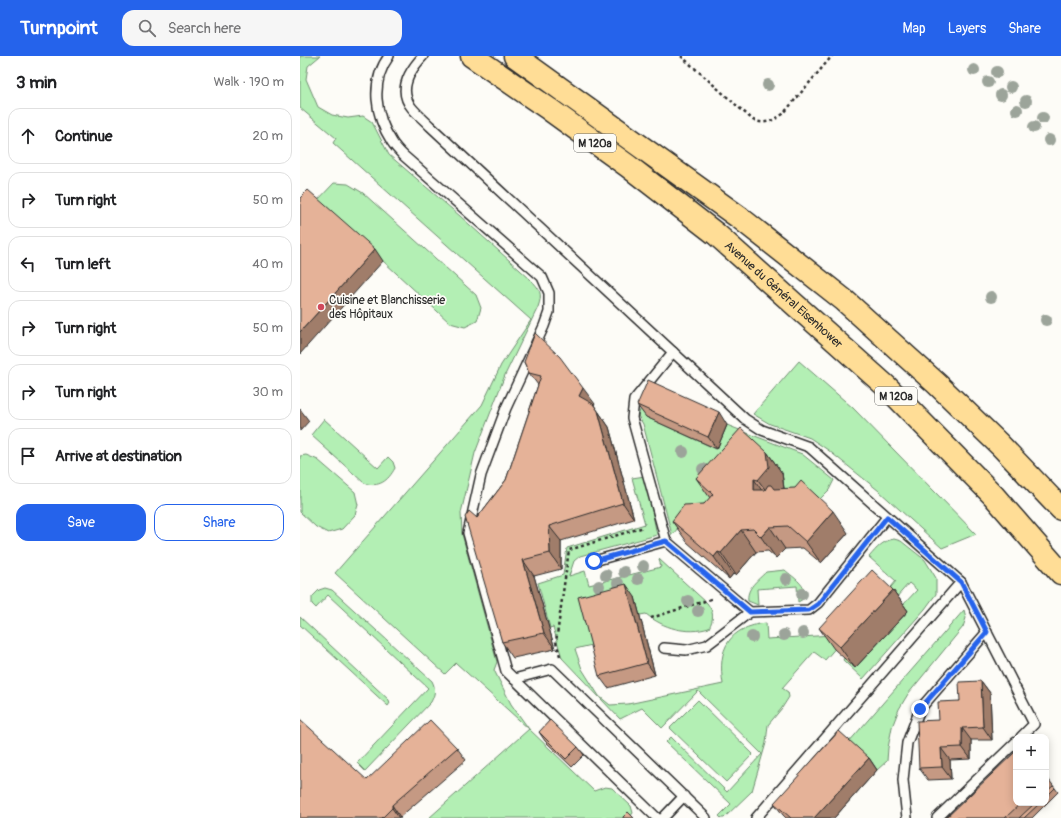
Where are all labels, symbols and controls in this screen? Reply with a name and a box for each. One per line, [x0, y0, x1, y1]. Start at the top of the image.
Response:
search box [122, 10, 402, 46]
text: Turnpoint [20, 16, 98, 40]
icon: search [136, 17, 158, 39]
text: Search here [168, 19, 241, 38]
text: Map [903, 20, 926, 37]
text: Layers [948, 20, 986, 37]
text: Share [1008, 20, 1041, 37]
text: 3 min [16, 72, 57, 93]
text: Walk · 190 m [213, 74, 284, 90]
icon: ahead [17, 125, 39, 147]
text: Continue [55, 127, 113, 146]
text: 20 m [252, 128, 283, 144]
road number: M 120a [574, 134, 616, 152]
icon: right [17, 189, 39, 211]
text: Turn right [55, 191, 116, 210]
text: 50 m [253, 192, 283, 208]
street label: Avenue du Général Eisenhower [721, 238, 846, 352]
icon: left [17, 253, 39, 275]
text: Turn left [55, 255, 111, 274]
text: 40 m [252, 256, 283, 272]
place label: Cuisine et Blanchisserie des Hôpitaux [329, 293, 445, 322]
marker: Cuisine et Blanchisserie des Hôpitaux [316, 302, 326, 312]
icon: right [17, 317, 39, 339]
text: Turn right [55, 319, 116, 338]
text: 50 m [253, 320, 283, 336]
icon: right [17, 381, 39, 403]
text: Turn right [55, 383, 116, 402]
text: 30 m [253, 384, 283, 400]
road number: M 120a [875, 387, 917, 405]
icon: arrive [17, 445, 39, 467]
text: Arrive at destination [55, 447, 182, 466]
button: Save [16, 504, 146, 541]
button: Share [154, 504, 284, 541]
route start [585, 552, 603, 570]
route end [911, 700, 929, 718]
map controls [1013, 734, 1049, 806]
button: + [1013, 734, 1049, 770]
button: − [1013, 770, 1049, 806]

